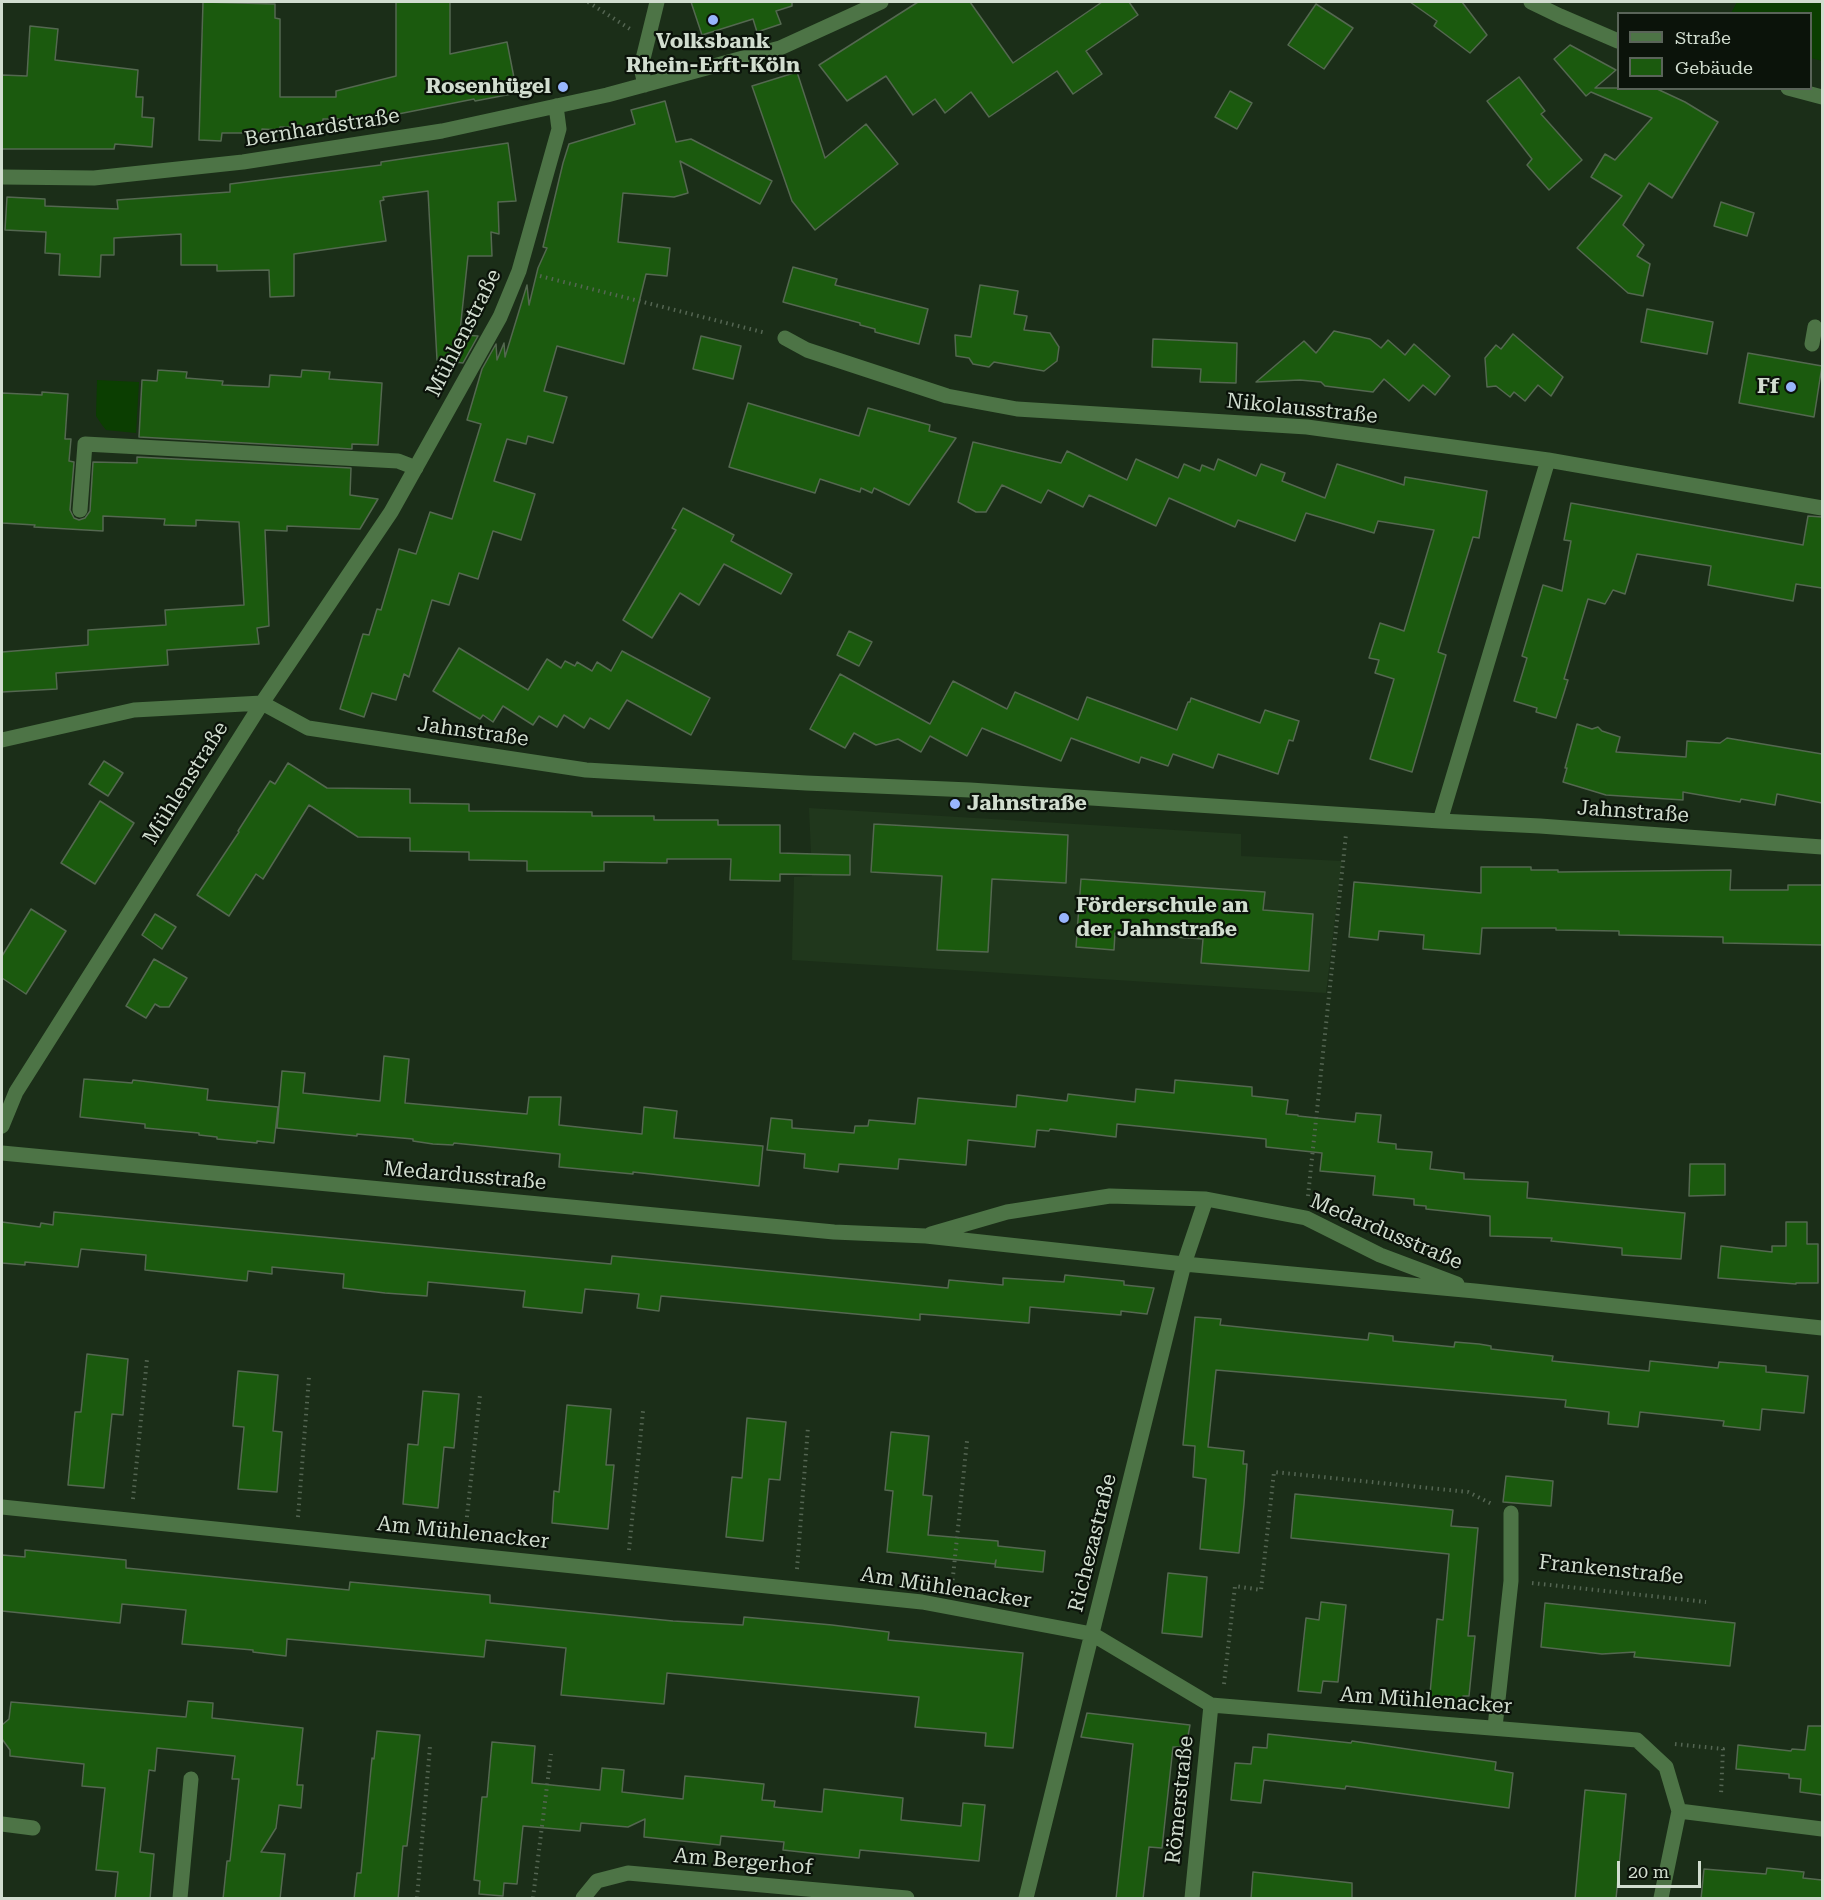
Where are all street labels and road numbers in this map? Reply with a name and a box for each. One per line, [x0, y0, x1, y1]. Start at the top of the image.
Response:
street label: Bernhardstraße [243, 103, 401, 153]
street label: Mühlenstraße [421, 265, 507, 401]
street label: Nikolausstraße [1225, 389, 1379, 429]
street label: Jahnstraße [416, 712, 530, 752]
street label: Mühlenstraße [138, 717, 234, 849]
street label: Jahnstraße [1576, 796, 1690, 828]
street label: Medardusstraße [383, 1156, 547, 1196]
street label: Medardusstraße [1306, 1188, 1466, 1276]
street label: Richezastraße [1064, 1471, 1122, 1615]
street label: Am Mühlenacker [376, 1511, 550, 1555]
street label: Frankenstraße [1537, 1550, 1685, 1590]
street label: Am Mühlenacker [859, 1562, 1033, 1614]
street label: Am Mühlenacker [1339, 1682, 1513, 1720]
street label: Römerstraße [1161, 1735, 1199, 1865]
street label: Am Bergerhof [673, 1843, 813, 1881]

